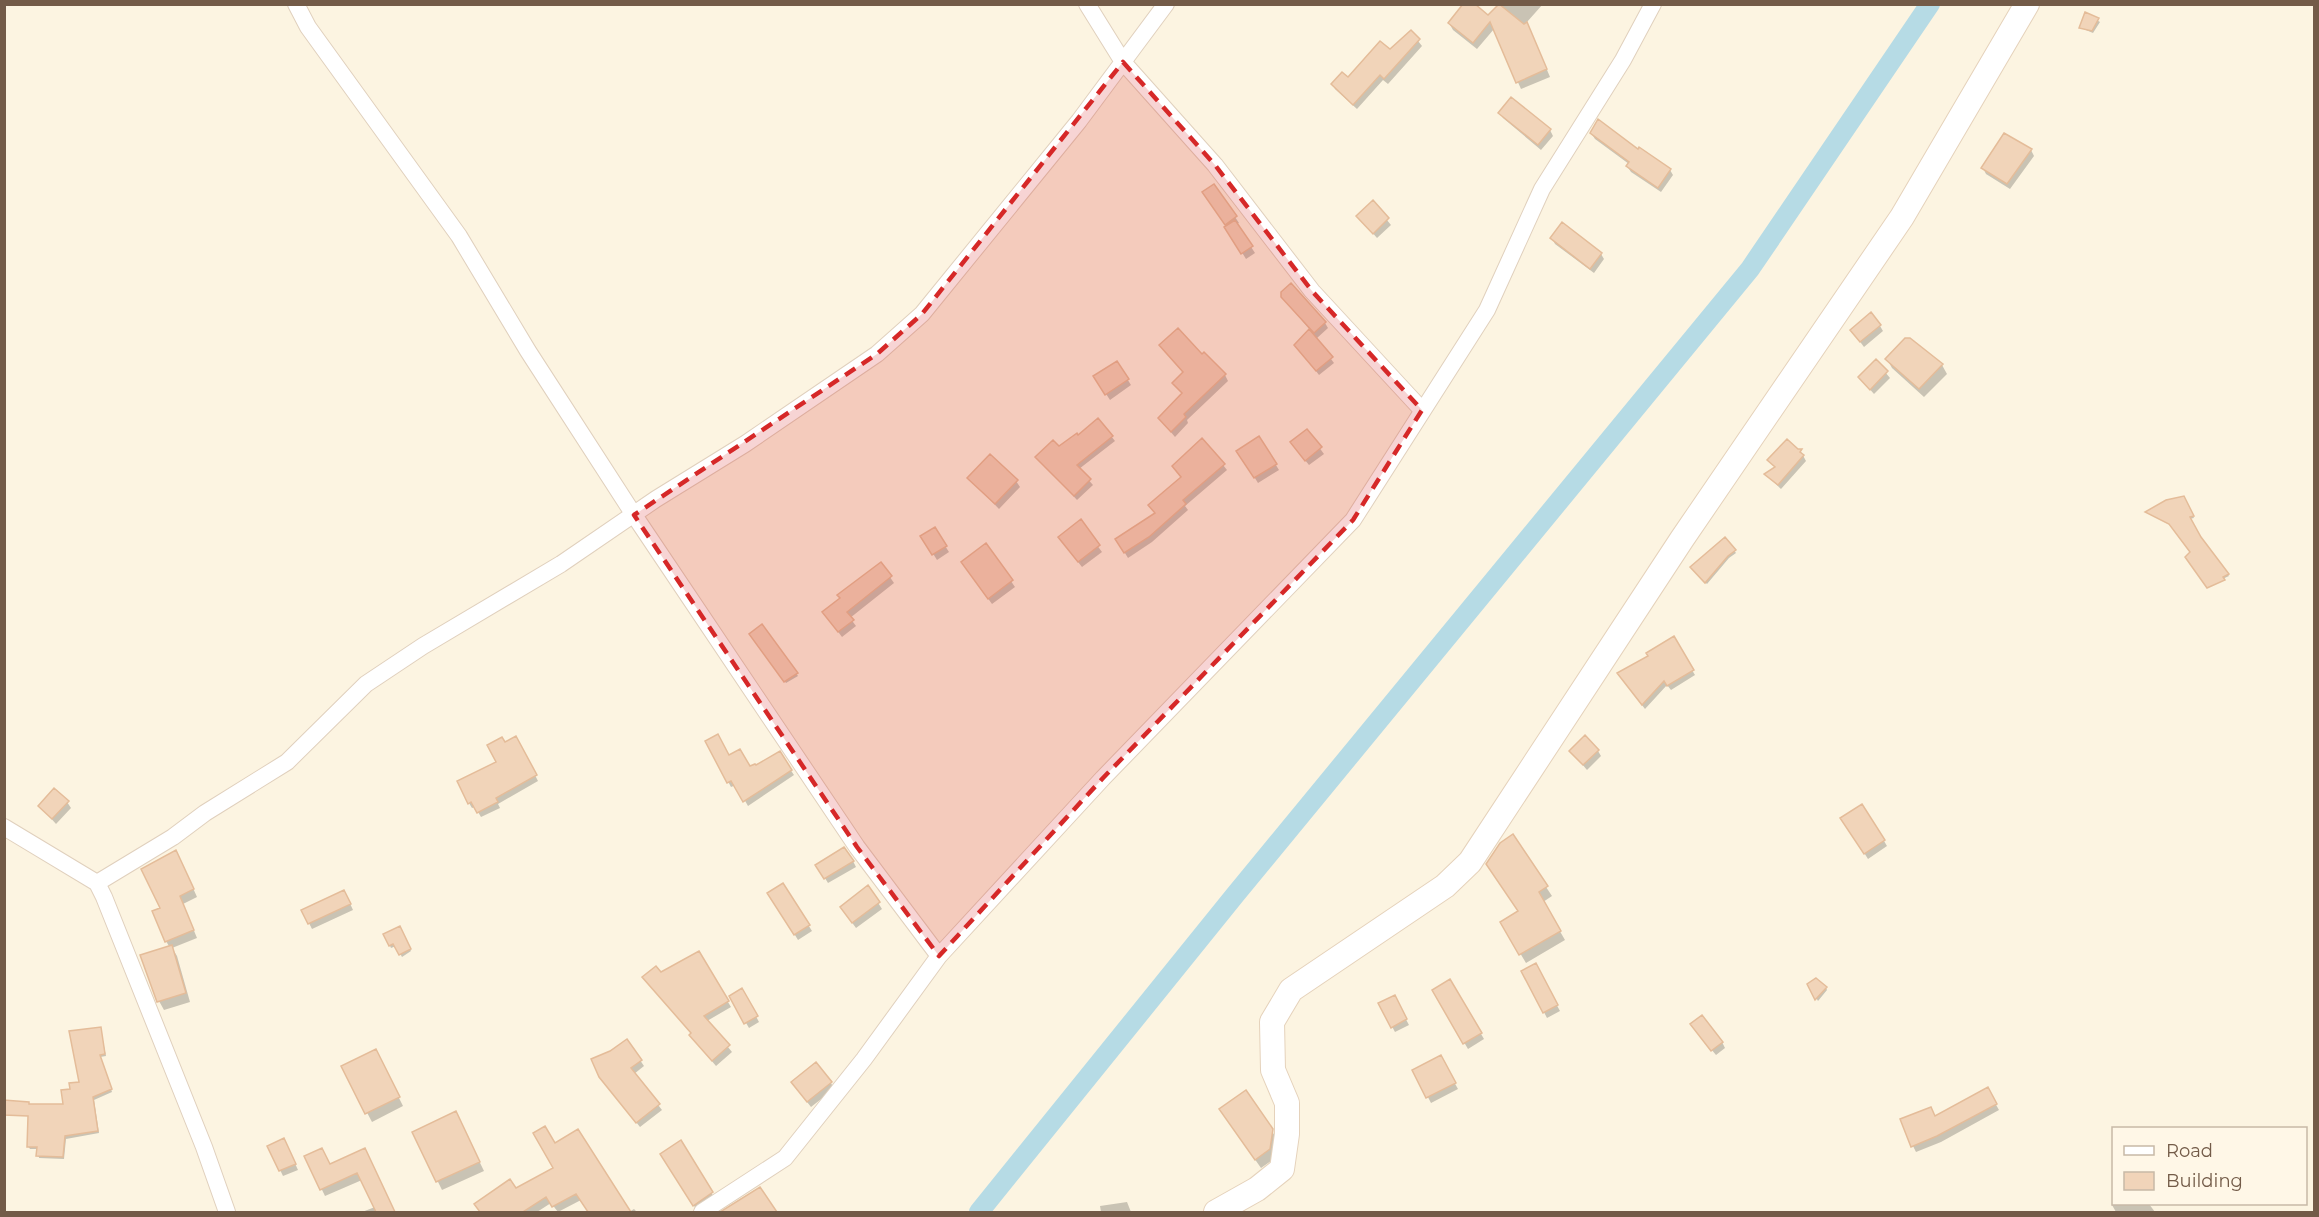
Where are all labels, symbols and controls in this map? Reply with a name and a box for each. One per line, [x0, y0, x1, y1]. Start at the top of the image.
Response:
legend [2112, 1127, 2307, 1205]
text: Road [2166, 1140, 2213, 1162]
text: Building [2166, 1170, 2243, 1192]

